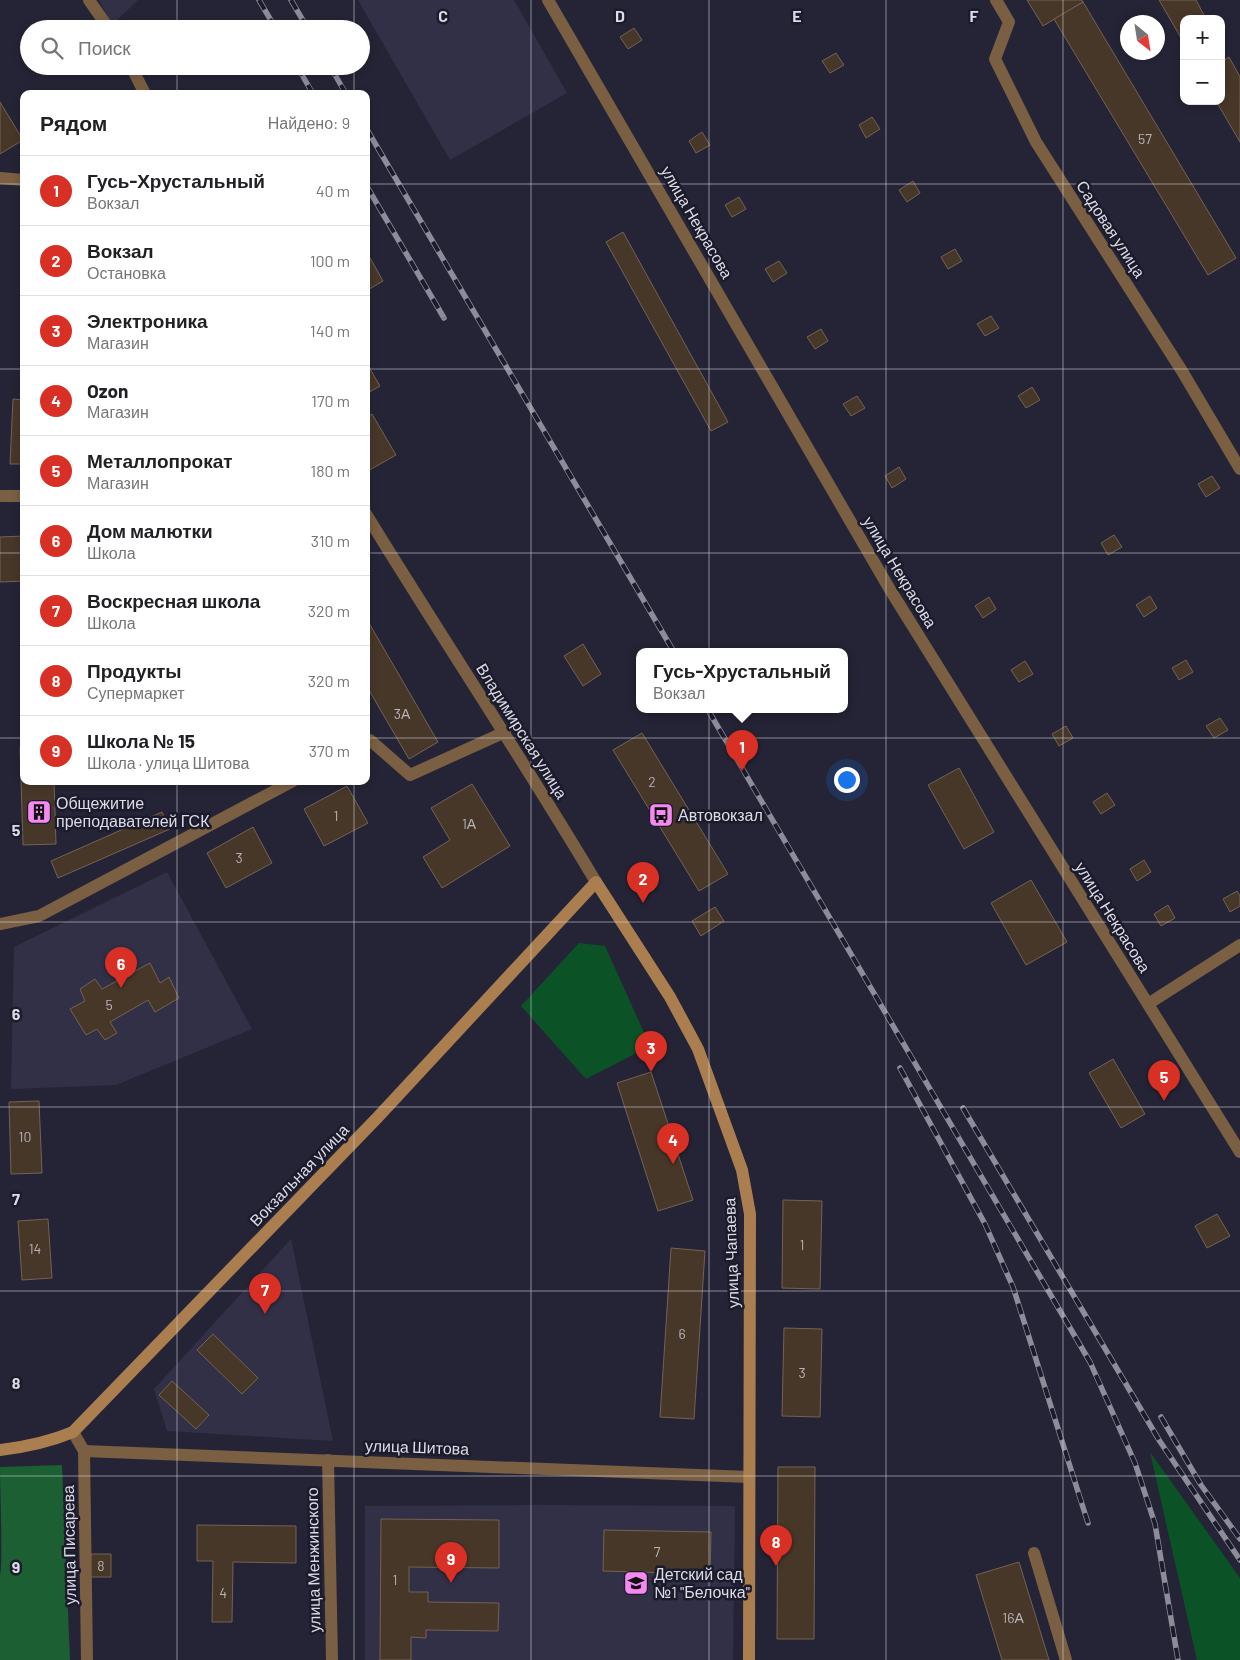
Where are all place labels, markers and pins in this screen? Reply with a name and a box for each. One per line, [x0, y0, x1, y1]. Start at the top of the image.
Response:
pin: 1 [726, 730, 758, 771]
place label: Общежитие преподавателей ГСК [56, 793, 210, 830]
building icon: Общежитие преподавателей ГСК [26, 799, 52, 825]
bus stop icon: Автовокзал [648, 802, 674, 828]
place label: Автовокзал [678, 805, 763, 824]
pin: 2 [627, 862, 659, 903]
pin: 6 [105, 947, 137, 988]
pin: 3 [635, 1031, 667, 1072]
pin: 5 [1148, 1060, 1180, 1101]
pin: 4 [657, 1123, 689, 1164]
pin: 7 [249, 1273, 281, 1314]
pin: 8 [760, 1525, 792, 1566]
pin: 9 [435, 1542, 467, 1583]
place label: Детский сад №1 "Белочка" [654, 1564, 750, 1601]
school or university icon: Детский сад №1 "Белочка" [623, 1570, 649, 1596]

